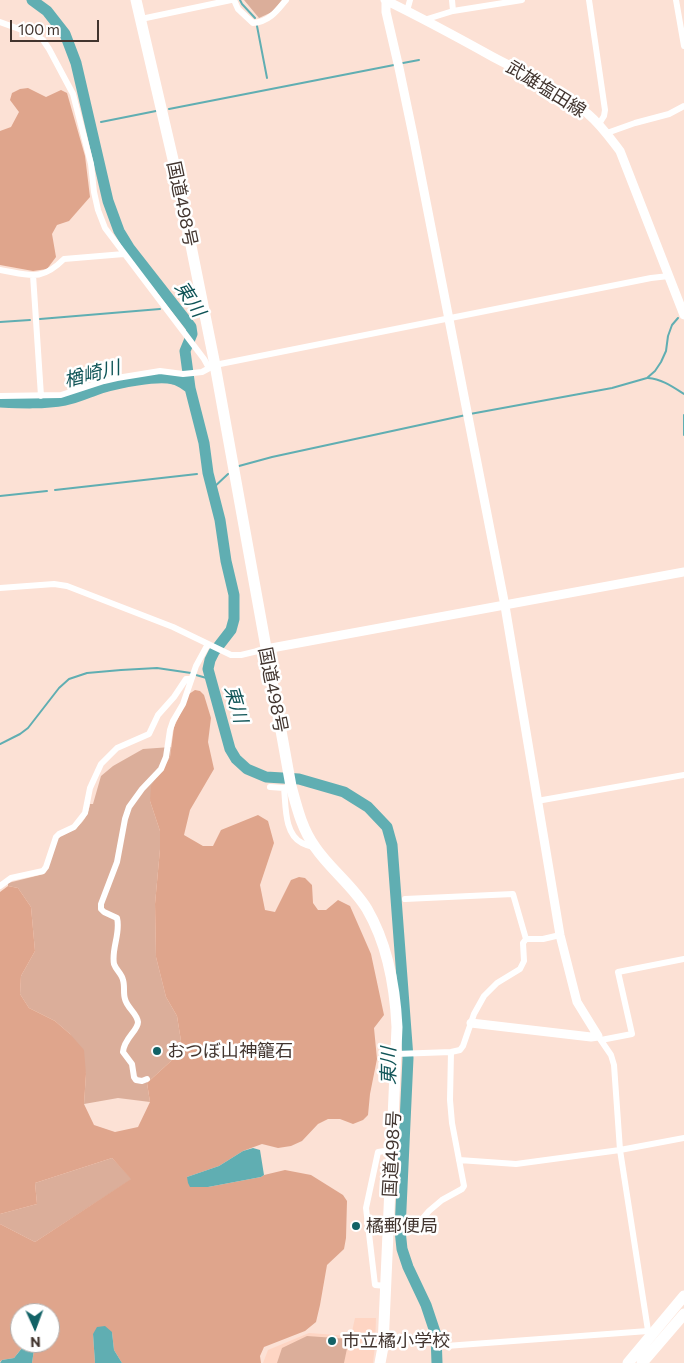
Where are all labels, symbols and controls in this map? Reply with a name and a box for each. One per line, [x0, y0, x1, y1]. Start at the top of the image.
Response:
scale bar [12, 10, 101, 42]
text: 100 m [18, 20, 60, 38]
street label: 武雄塩田線 [502, 56, 590, 122]
street label: 国道498号 [162, 159, 202, 249]
water label: 東川 [170, 277, 210, 321]
water label: 楢崎川 [62, 356, 122, 392]
street label: 国道498号 [254, 645, 292, 735]
water label: 東川 [220, 683, 252, 725]
place label: おつぼ山神籠石 [167, 1040, 293, 1062]
marker: おつぼ山神籠石 [151, 1045, 163, 1057]
water label: 東川 [378, 1047, 400, 1085]
street label: 国道498号 [379, 1110, 405, 1198]
place label: 橘郵便局 [366, 1215, 438, 1237]
marker: 橘郵便局 [350, 1220, 362, 1232]
north arrow [10, 1303, 60, 1353]
place label: 市立橘小学校 [342, 1330, 450, 1352]
text: N [30, 1334, 41, 1351]
marker: 市立橘小学校 [326, 1335, 338, 1347]

